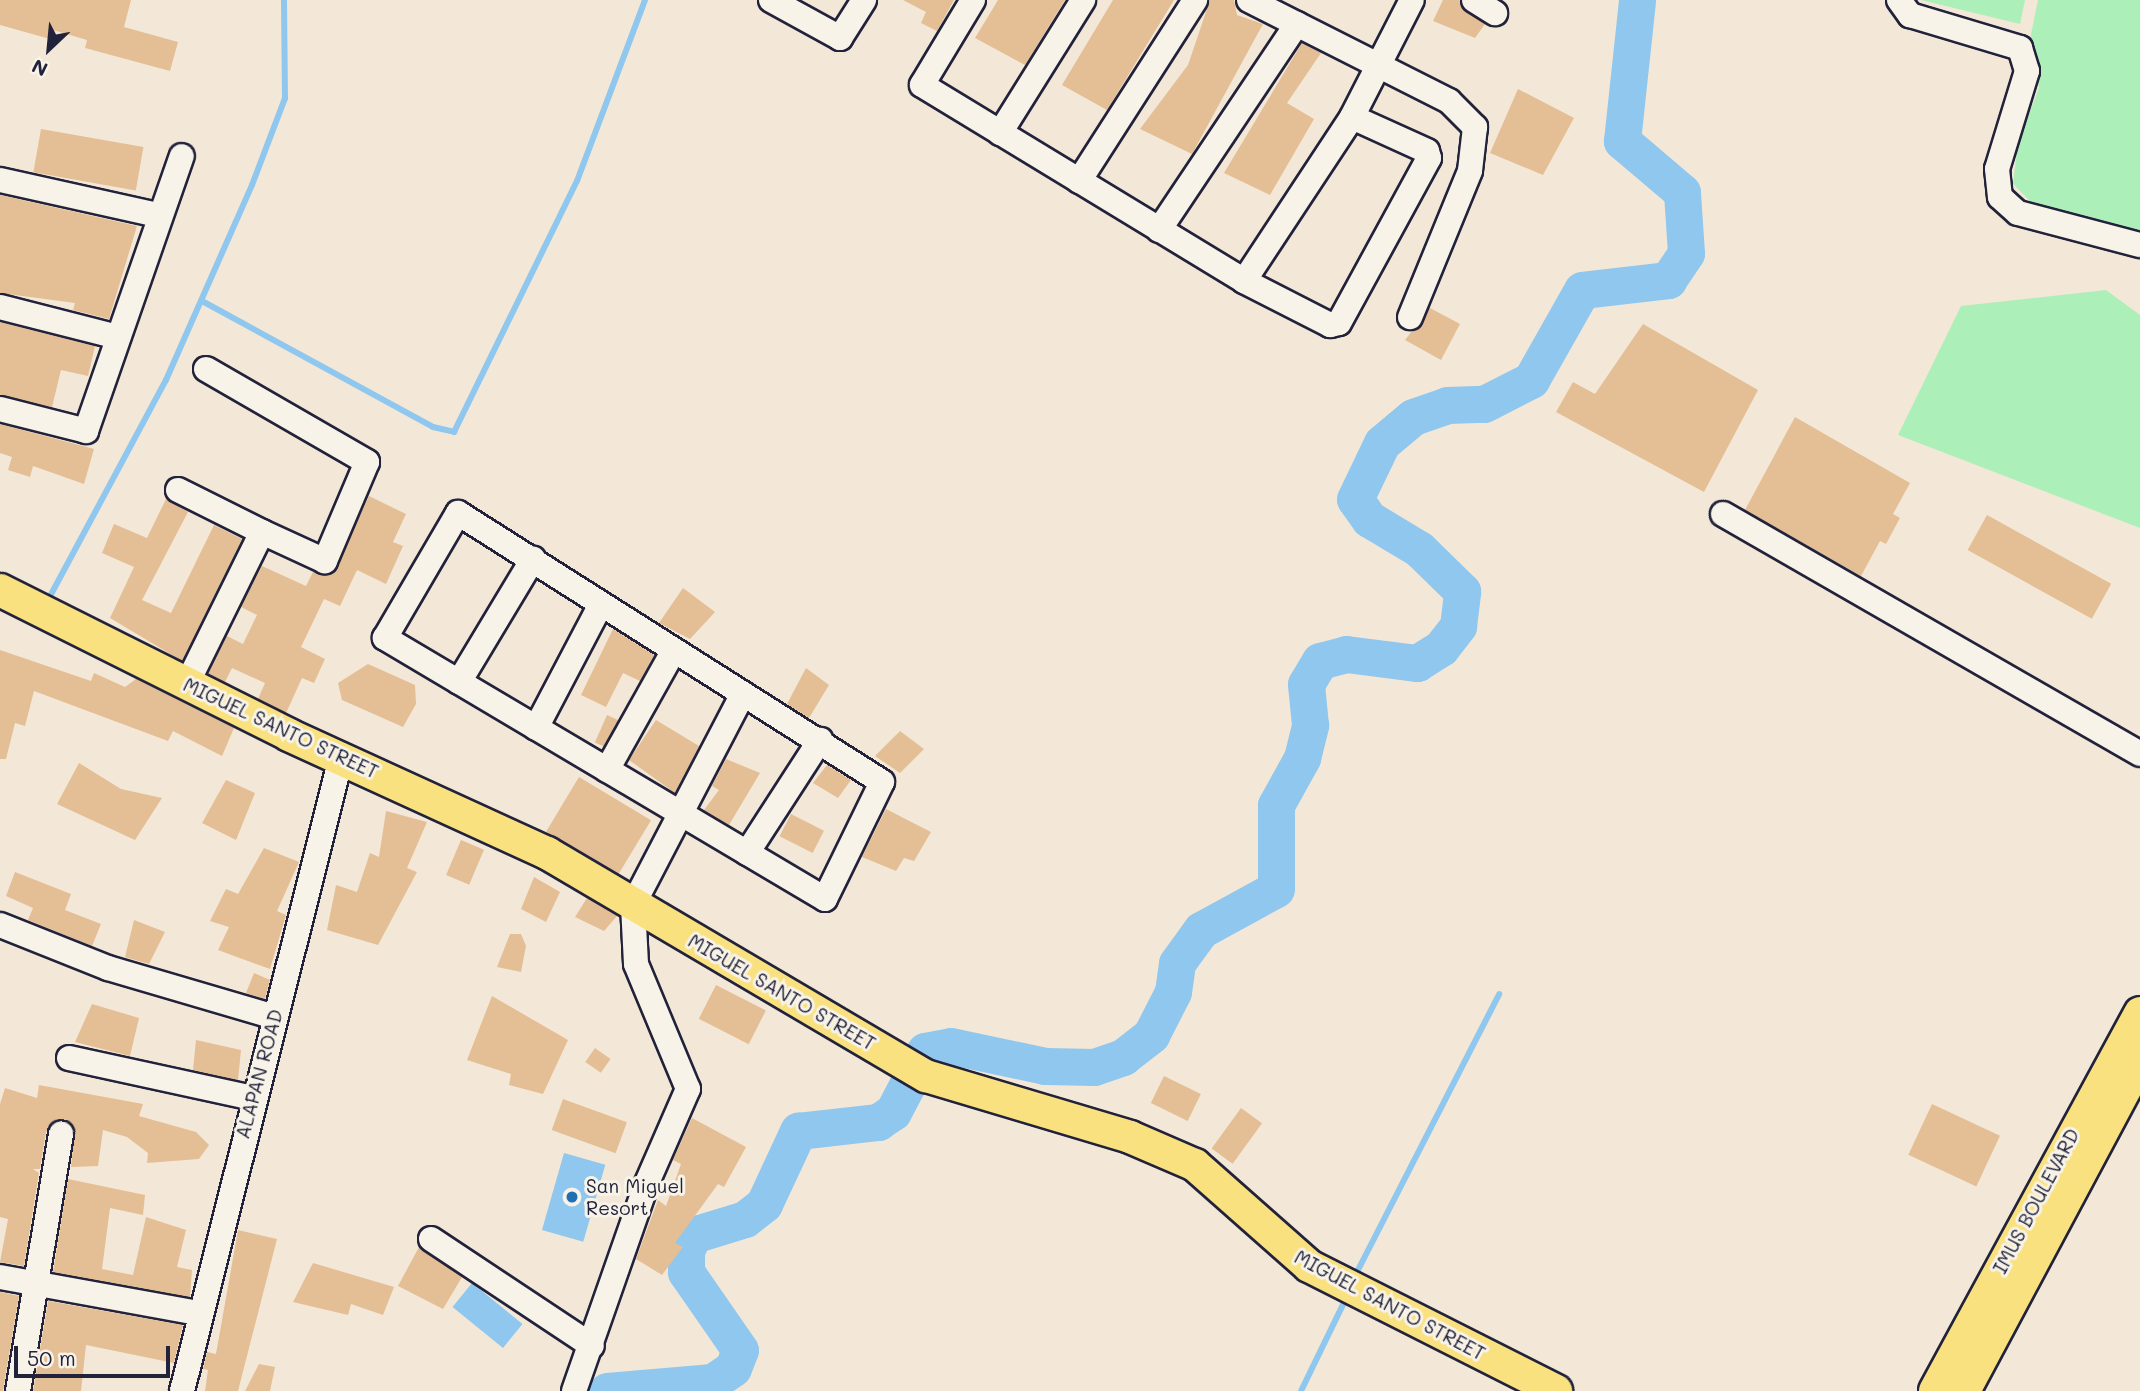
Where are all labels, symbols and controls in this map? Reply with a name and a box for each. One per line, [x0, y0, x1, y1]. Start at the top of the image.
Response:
north arrow [14, 14, 84, 84]
text: N [28, 54, 52, 83]
street label: MIGUEL SANTO STREET [180, 673, 382, 783]
street label: MIGUEL SANTO STREET [684, 929, 880, 1055]
street label: ALAPAN ROAD [231, 1007, 287, 1141]
street label: IMUS BOULEVARD [1988, 1125, 2084, 1277]
place label: San Miguel Resort [586, 1175, 684, 1219]
marker: San Miguel Resort [564, 1189, 580, 1205]
street label: MIGUEL SANTO STREET [1291, 1245, 1489, 1365]
scale bar [18, 1332, 173, 1376]
text: 50 m [27, 1344, 76, 1371]

